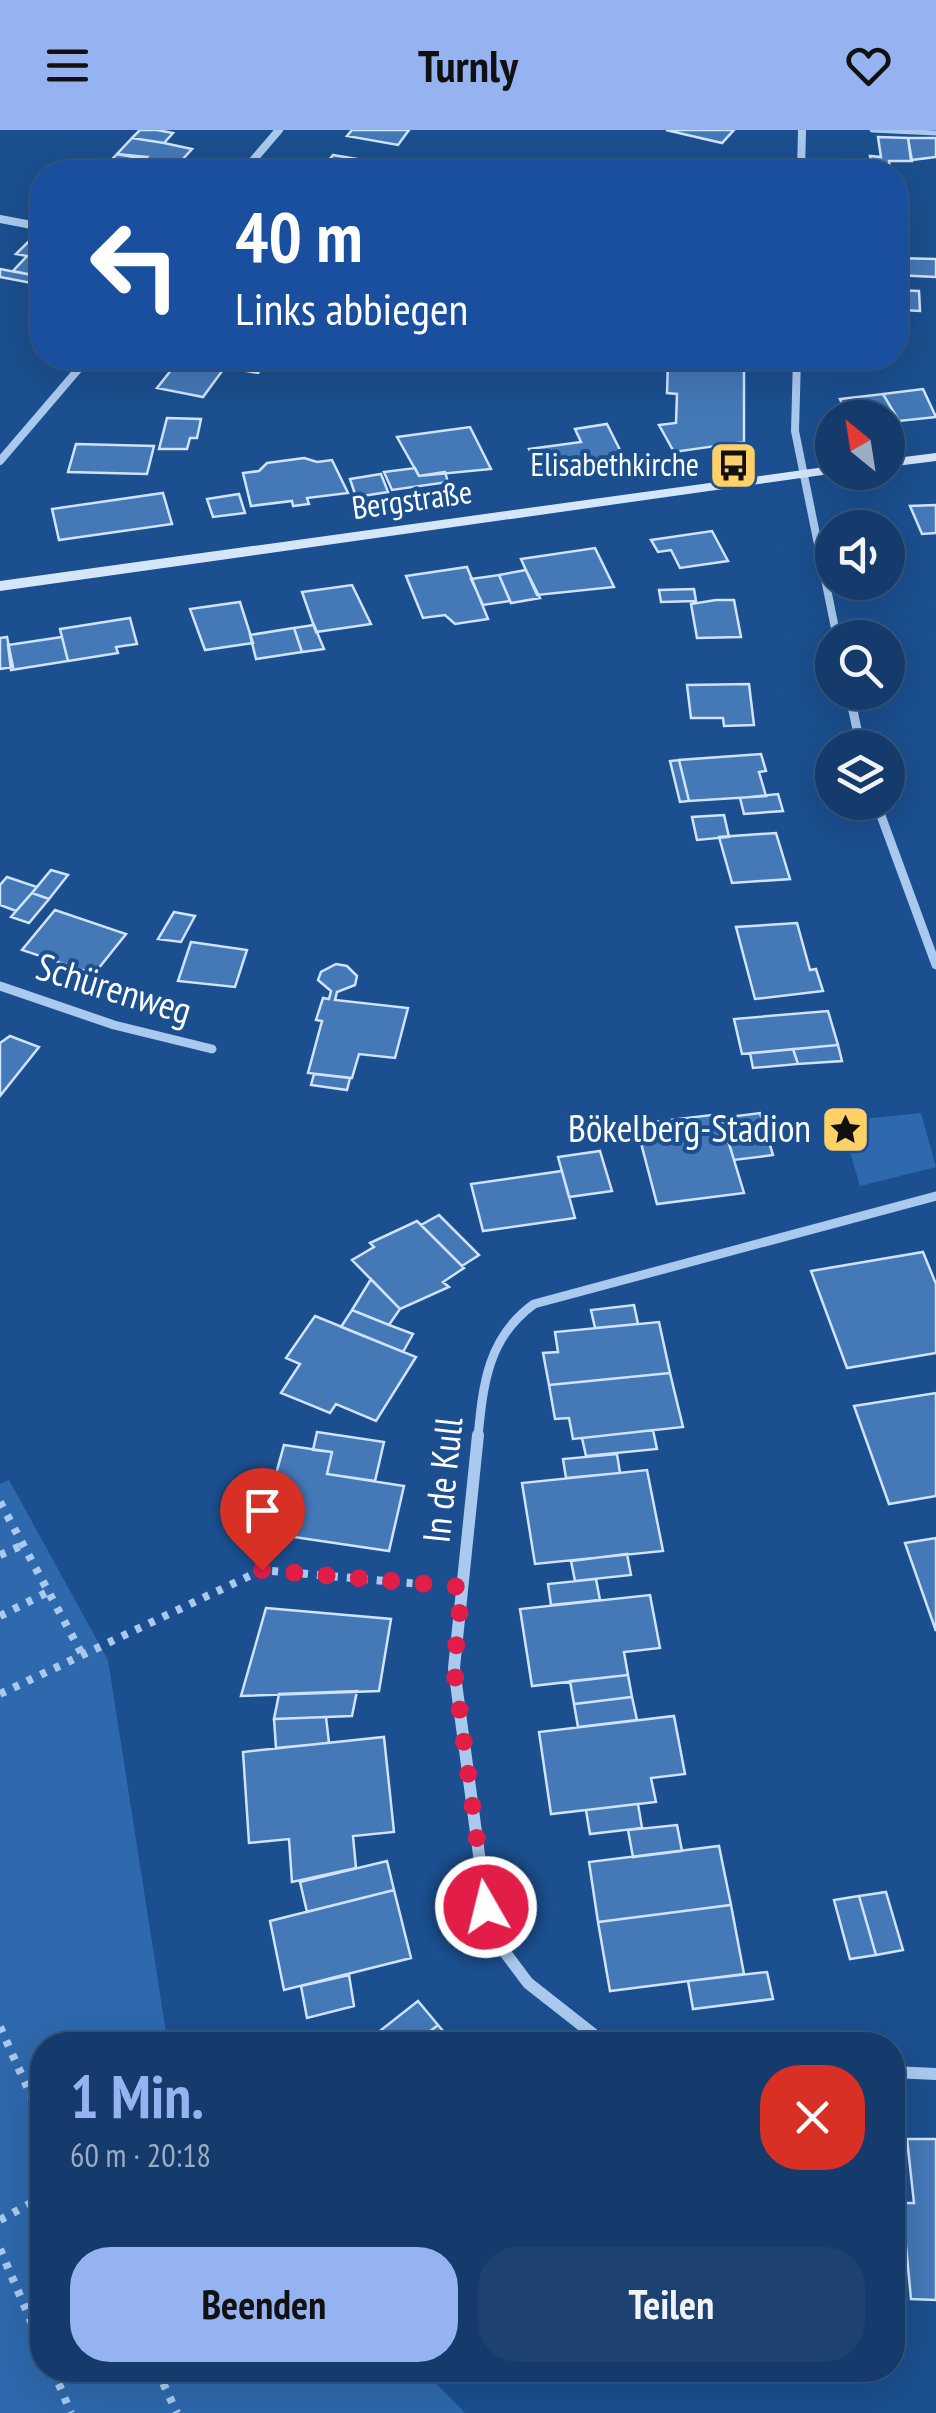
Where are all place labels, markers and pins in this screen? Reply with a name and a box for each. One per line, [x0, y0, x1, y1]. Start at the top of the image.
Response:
bus stop icon: Elisabethkirche [708, 439, 760, 491]
place label: Elisabethkirche [530, 443, 699, 485]
place label: Bökelberg-Stadion [568, 1103, 811, 1152]
place icon: Bökelberg-Stadion [820, 1103, 872, 1155]
pin [220, 1468, 305, 1571]

